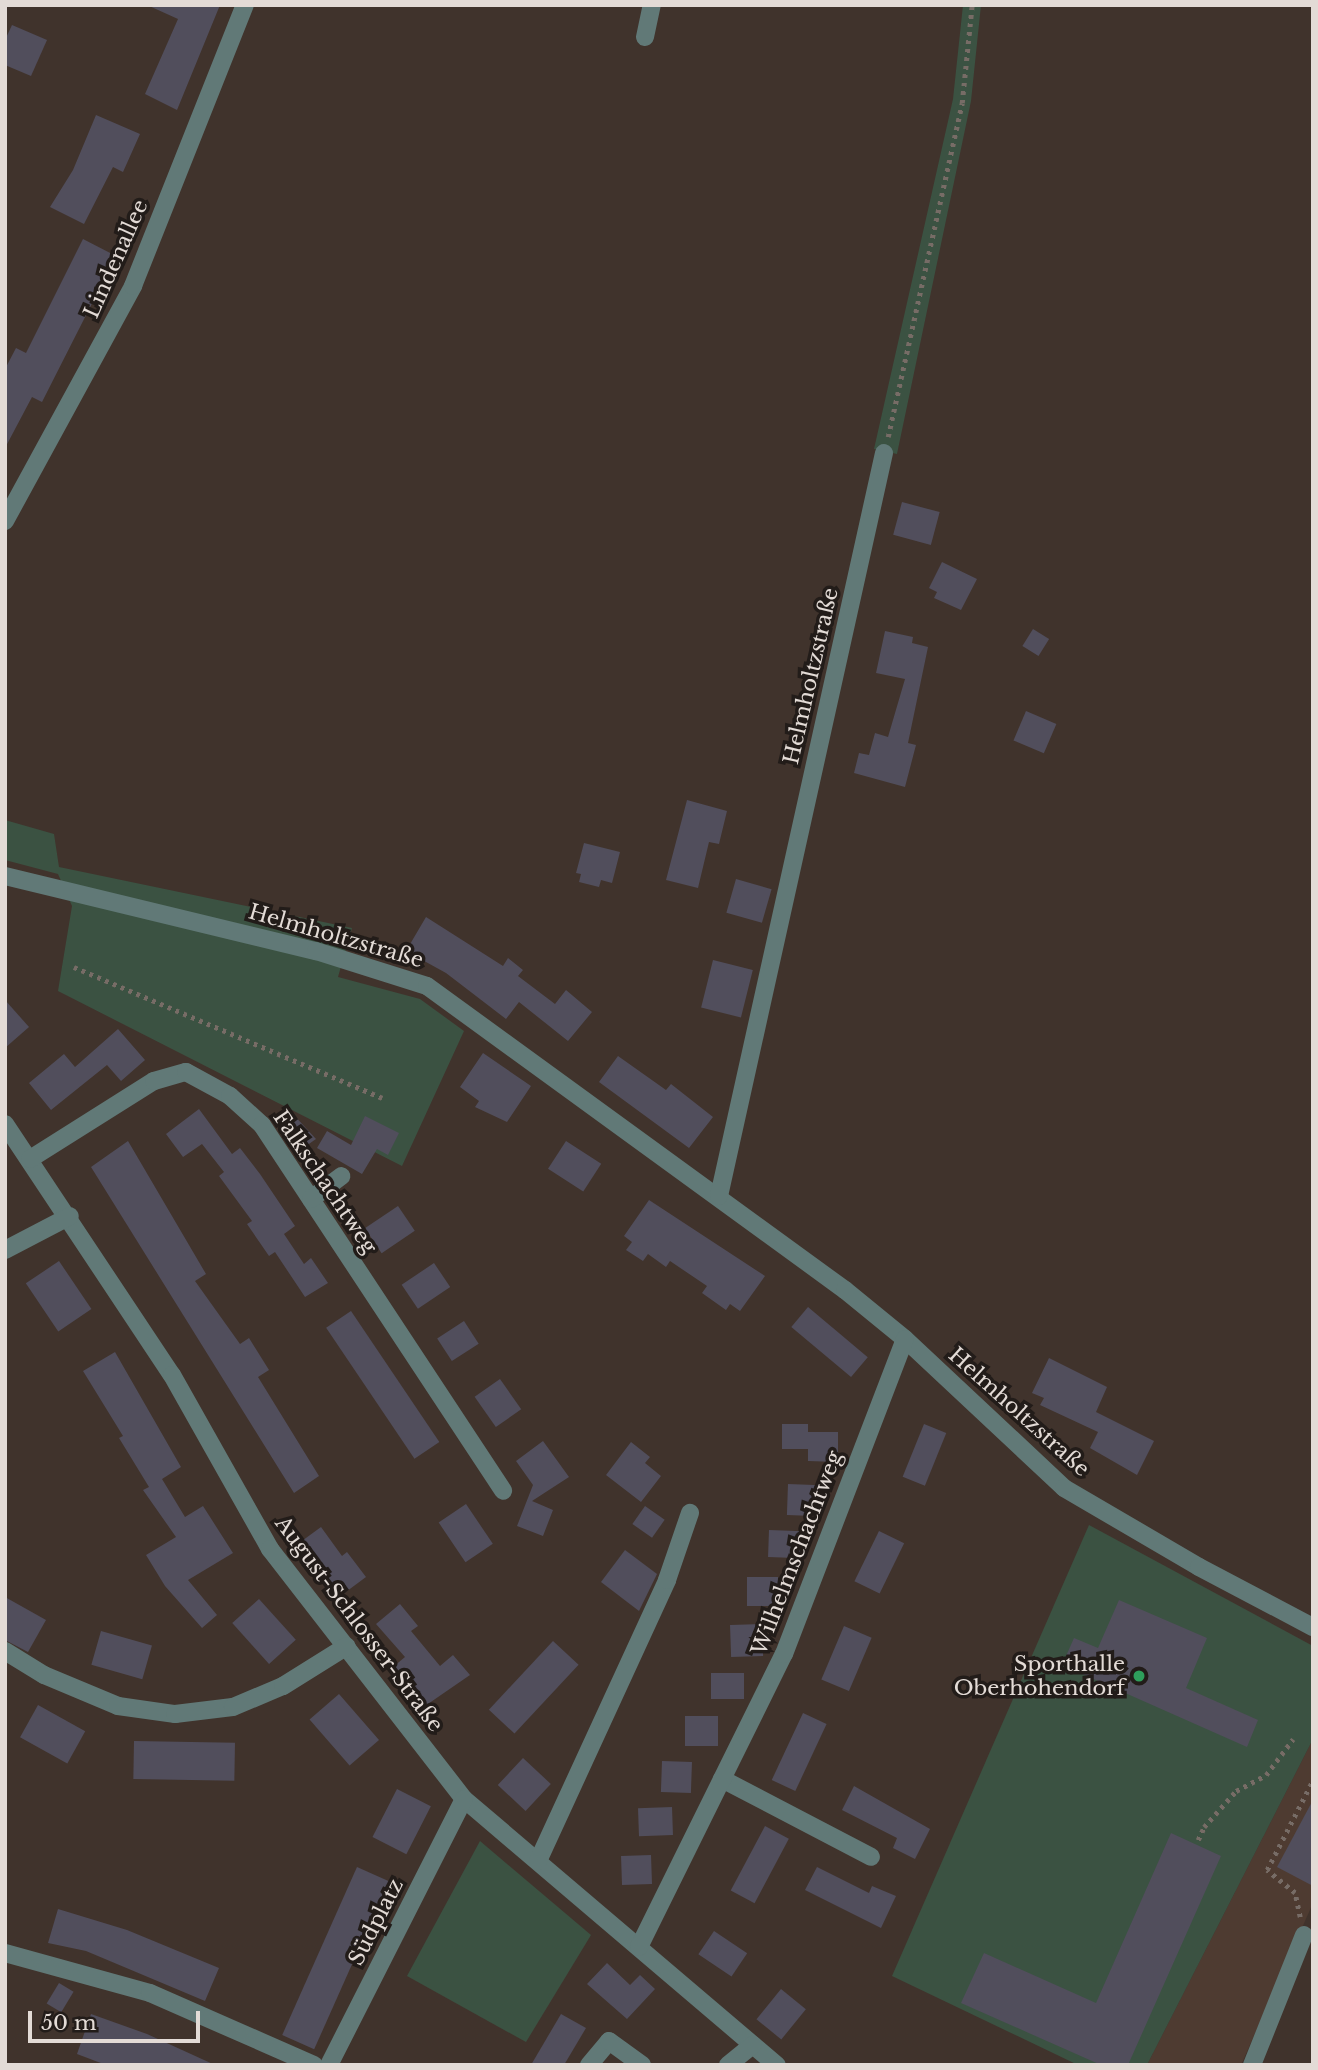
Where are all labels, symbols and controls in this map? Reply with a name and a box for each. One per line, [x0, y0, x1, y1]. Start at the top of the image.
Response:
street label: Lindenallee [79, 196, 153, 322]
street label: Helmholtzstraße [778, 585, 844, 767]
street label: Helmholtzstraße [246, 899, 426, 973]
street label: Falkschachtweg [268, 1106, 382, 1258]
street label: Helmholtzstraße [944, 1342, 1094, 1482]
street label: Wilhelmschachtweg [746, 1447, 848, 1659]
street label: August-Schlosser-Straße [270, 1511, 448, 1737]
place label: Sporthalle Oberhohendorf [954, 1651, 1125, 1701]
marker: Sporthalle Oberhohendorf [1131, 1668, 1147, 1684]
street label: Südplatz [343, 1874, 409, 1970]
scale bar [32, 1996, 203, 2040]
text: 50 m [41, 2010, 96, 2036]

